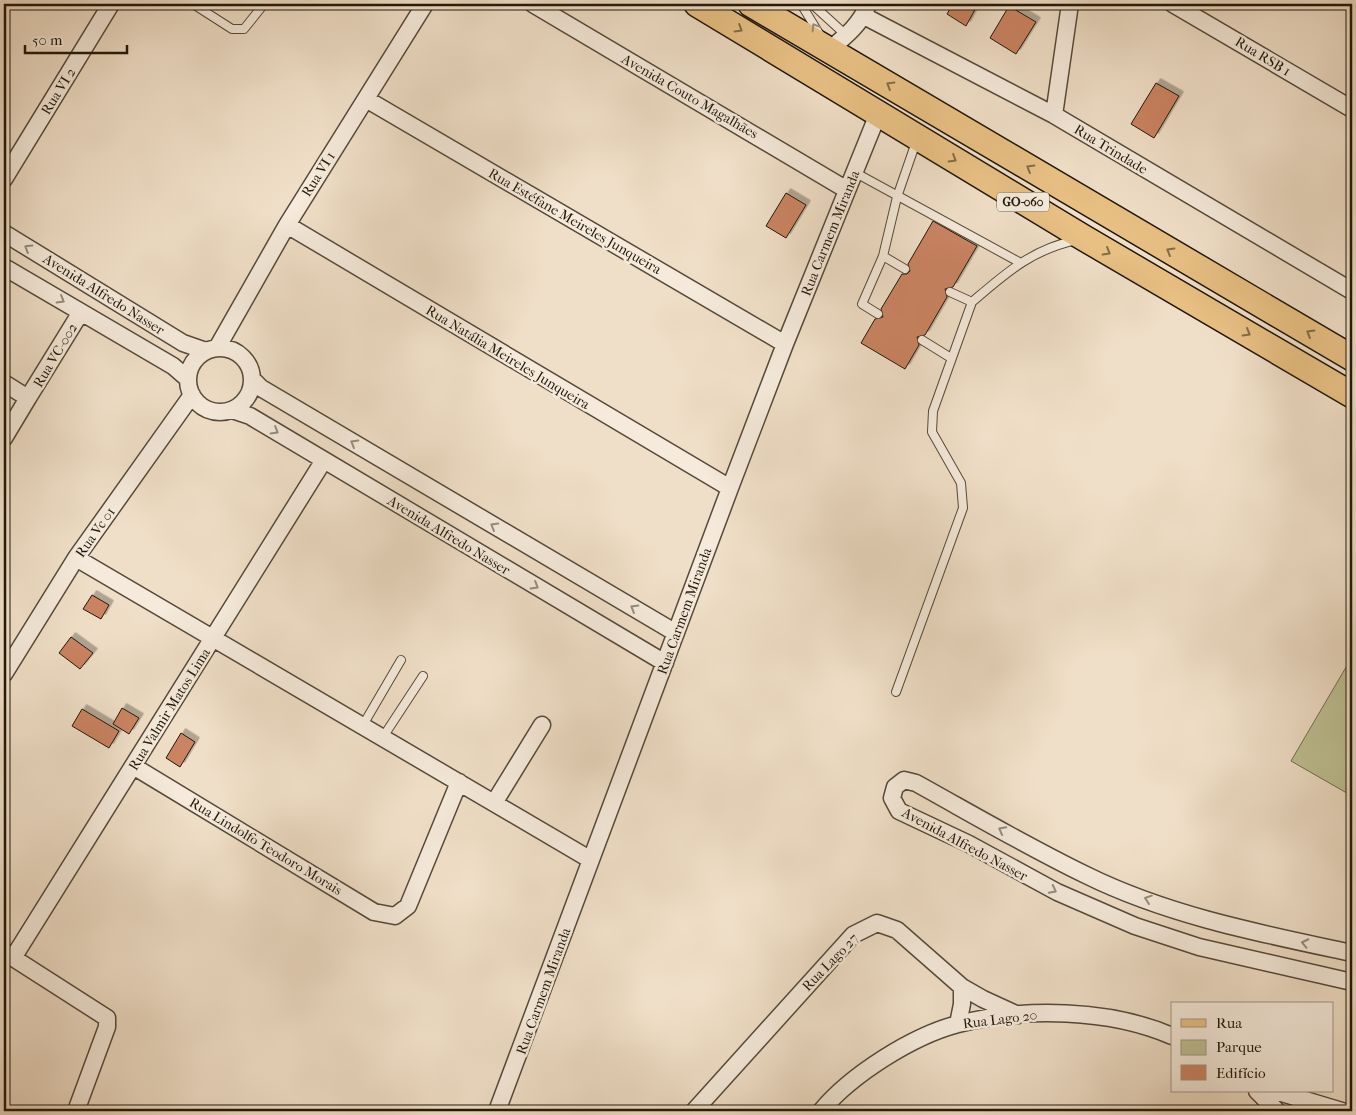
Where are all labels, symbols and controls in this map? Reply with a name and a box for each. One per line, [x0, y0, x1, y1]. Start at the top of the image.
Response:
scale bar [25, 22, 128, 54]
one-way arrow [733, 23, 742, 33]
one-way arrow [812, 23, 821, 32]
text: 50 m [32, 31, 63, 49]
street label: Rua RSB 1 [1232, 33, 1294, 80]
street label: Avenida Couto Magalhães [618, 50, 761, 142]
street label: Rua VI 2 [37, 65, 79, 118]
one-way arrow [887, 82, 896, 92]
street label: Rua Trindade [1071, 121, 1151, 178]
street label: Rua VI 1 [298, 149, 339, 200]
one-way arrow [947, 152, 956, 162]
one-way arrow [1027, 164, 1036, 174]
street label: Rua Estéfane Meireles Junqueira [485, 165, 665, 278]
street label: Rua Carmem Miranda [798, 167, 864, 298]
road number: GO-060 [997, 192, 1049, 212]
one-way arrow [25, 244, 34, 254]
one-way arrow [1101, 245, 1110, 255]
one-way arrow [1167, 247, 1176, 257]
street label: Avenida Alfredo Nasser [39, 250, 168, 339]
one-way arrow [56, 294, 65, 304]
street label: Rua Natália Meireles Junqueira [423, 302, 593, 413]
street label: Rua VC-002 [30, 320, 81, 390]
one-way arrow [1242, 327, 1251, 337]
one-way arrow [1307, 330, 1316, 340]
one-way arrow [270, 424, 279, 434]
one-way arrow [350, 440, 359, 450]
street label: Avenida Alfredo Nasser [384, 492, 513, 579]
street label: Rua Vc 01 [72, 504, 119, 561]
one-way arrow [491, 522, 500, 532]
street label: Rua Carmem Miranda [654, 545, 716, 677]
one-way arrow [529, 579, 538, 589]
one-way arrow [631, 604, 640, 614]
street label: Rua Valmir Matos Lima [125, 645, 214, 774]
street label: Rua Lindolfo Teodoro Morais [186, 794, 345, 899]
street label: Avenida Alfredo Nasser [898, 804, 1031, 885]
one-way arrow [998, 826, 1007, 836]
one-way arrow [1048, 884, 1057, 894]
one-way arrow [1144, 895, 1153, 905]
street label: Rua Carmem Miranda [513, 925, 575, 1057]
street label: Rua Lago 27 [799, 930, 862, 995]
one-way arrow [1300, 938, 1309, 949]
legend [1171, 1002, 1334, 1092]
street label: Rua Lago 20 [962, 1007, 1038, 1032]
text: Rua [1216, 1014, 1243, 1032]
text: Parque [1216, 1038, 1262, 1056]
text: Edifício [1216, 1064, 1266, 1082]

